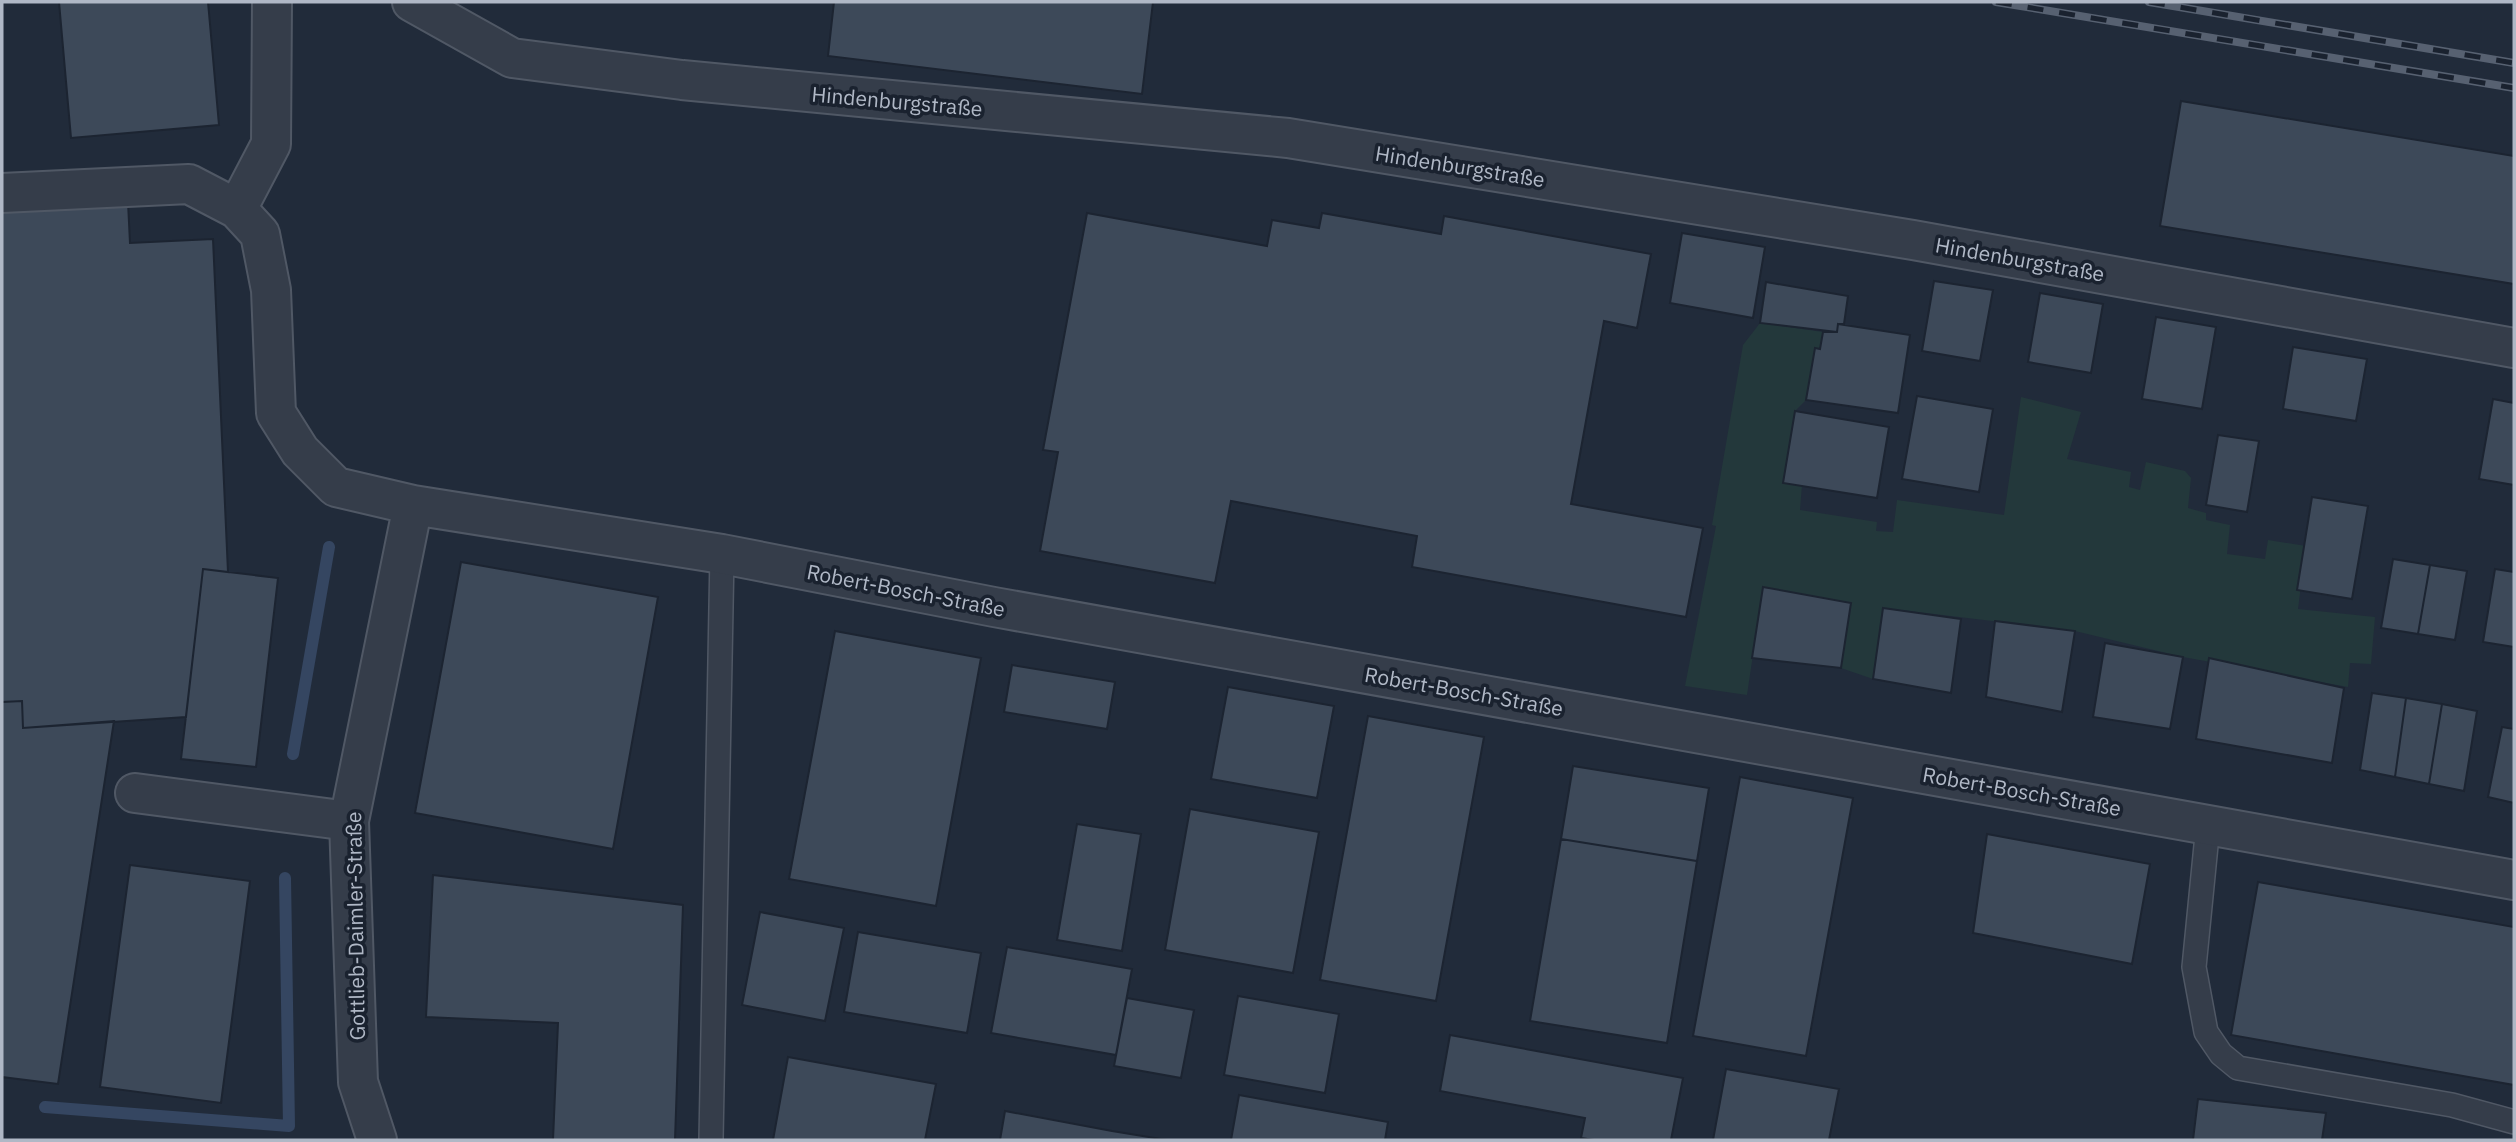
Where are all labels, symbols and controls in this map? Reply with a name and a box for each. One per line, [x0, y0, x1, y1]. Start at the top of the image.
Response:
street label: Hindenburgstraße [810, 80, 984, 122]
street label: Hindenburgstraße [1373, 139, 1547, 193]
street label: Hindenburgstraße [1933, 230, 2107, 288]
street label: Robert-Bosch-Straße [805, 557, 1007, 623]
street label: Robert-Bosch-Straße [1362, 660, 1566, 722]
street label: Robert-Bosch-Straße [1920, 760, 2124, 822]
street label: Gottlieb-Daimler-Straße [339, 811, 371, 1041]

